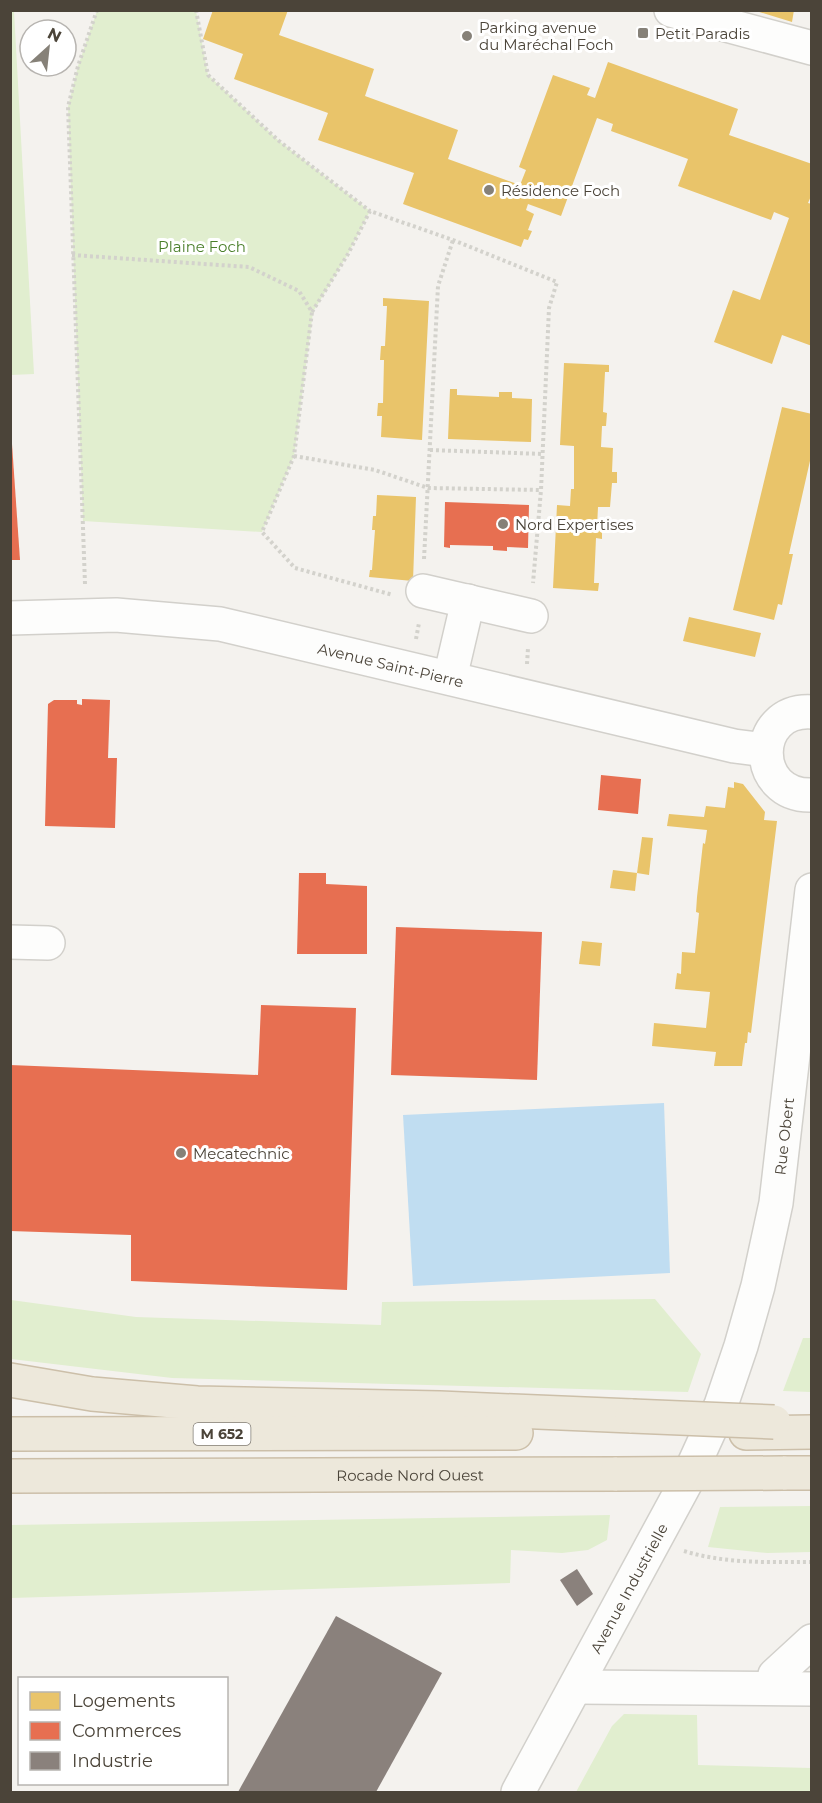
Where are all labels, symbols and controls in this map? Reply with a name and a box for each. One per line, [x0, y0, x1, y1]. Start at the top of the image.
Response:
north arrow [18, 18, 78, 78]
place label: Parking avenue du Maréchal Foch [479, 18, 614, 54]
text: N [45, 24, 65, 46]
place label: Petit Paradis [655, 24, 750, 43]
marker: Petit Paradis [636, 26, 650, 40]
marker: Parking avenue du Maréchal Foch [460, 29, 474, 43]
place label: Résidence Foch [501, 181, 620, 200]
marker: Résidence Foch [482, 183, 496, 197]
park label: Plaine Foch [158, 237, 246, 256]
place label: Nord Expertises [515, 515, 634, 534]
marker: Nord Expertises [496, 517, 510, 531]
street label: Avenue Saint-Pierre [316, 638, 466, 691]
street label: Rue Obert [770, 1096, 798, 1176]
place label: Mecatechnic [193, 1144, 290, 1163]
marker: Mecatechnic [174, 1146, 188, 1160]
road number: M 652 [194, 1423, 250, 1445]
street label: Rocade Nord Ouest [336, 1465, 484, 1484]
street label: Avenue Industrielle [586, 1520, 672, 1656]
legend [18, 1677, 228, 1785]
text: Logements [72, 1690, 175, 1712]
text: Commerces [72, 1720, 182, 1742]
text: Industrie [72, 1750, 153, 1772]

